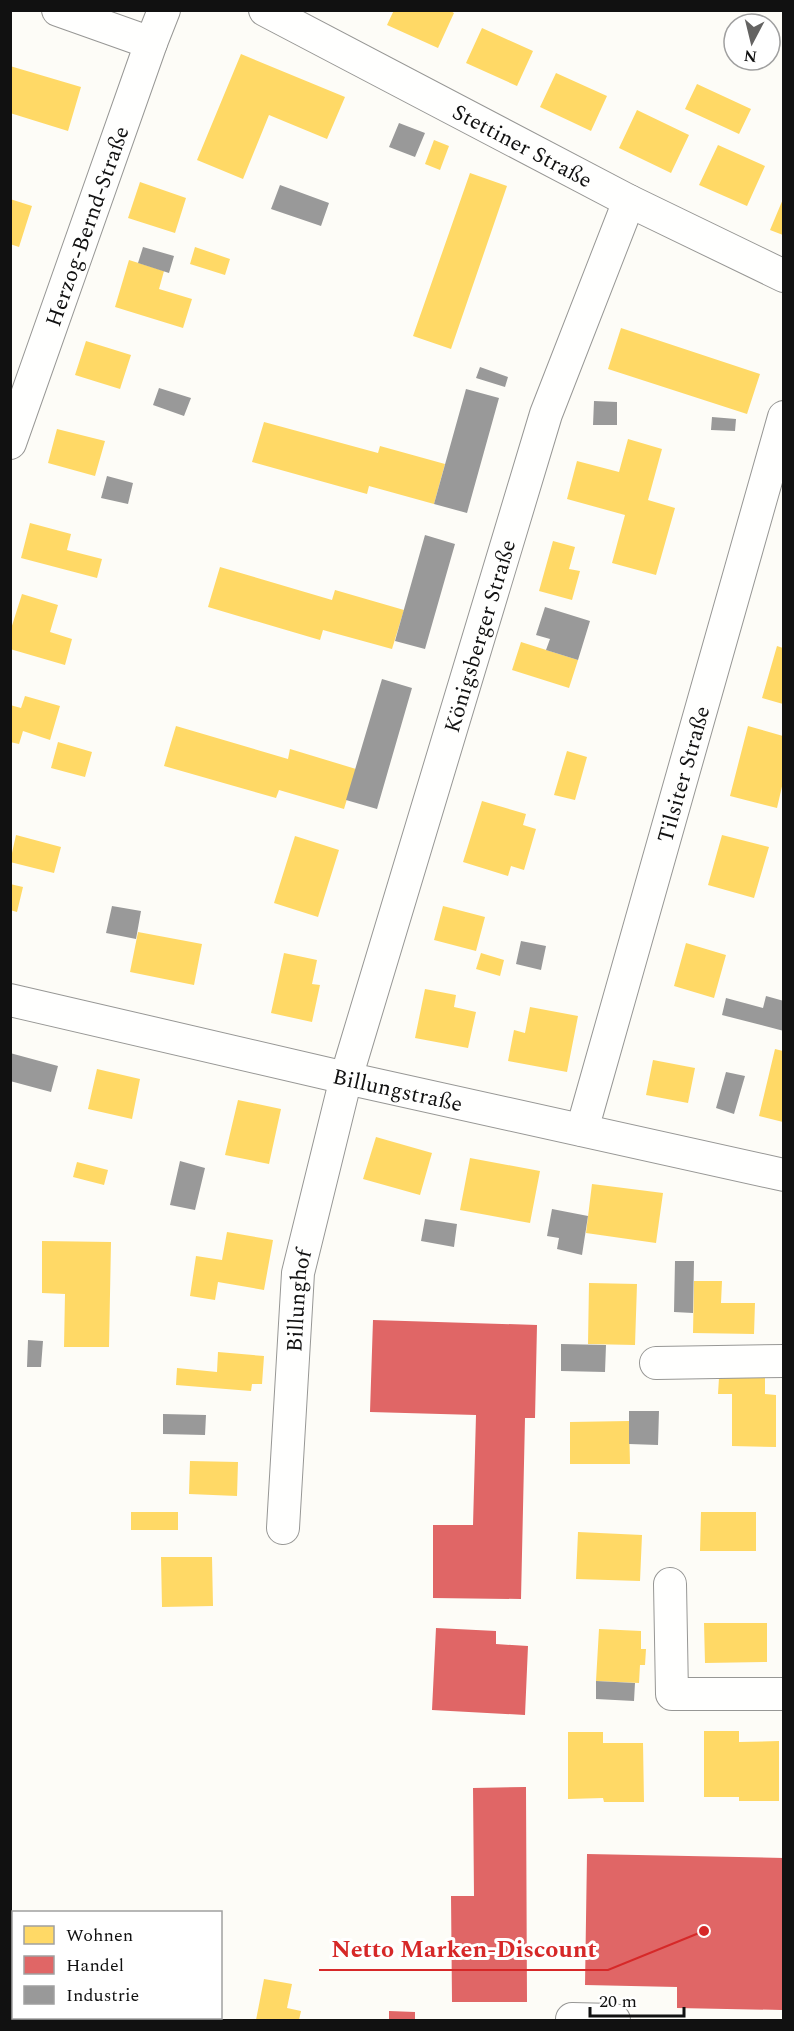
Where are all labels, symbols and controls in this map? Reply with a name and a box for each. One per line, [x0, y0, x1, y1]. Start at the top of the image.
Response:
north arrow [722, 12, 782, 72]
text: N [742, 43, 758, 69]
street label: Stettiner Straße [446, 96, 598, 197]
street label: Herzog-Bernd-Straße [37, 122, 138, 331]
street label: Königsberger Straße [436, 536, 525, 737]
street label: Tilsiter Straße [649, 702, 719, 847]
street label: Billungstraße [329, 1060, 466, 1121]
street label: Billunghof [278, 1244, 322, 1353]
legend [12, 1911, 222, 2019]
text: Wohnen [66, 1922, 133, 1949]
callout: Netto Marken-Discount [319, 1928, 608, 1970]
text: Netto Marken-Discount [331, 1932, 597, 1968]
text: Handel [66, 1952, 124, 1979]
scale bar [590, 1980, 684, 2018]
text: Industrie [66, 1982, 139, 2009]
text: 20 m [599, 1988, 637, 2015]

